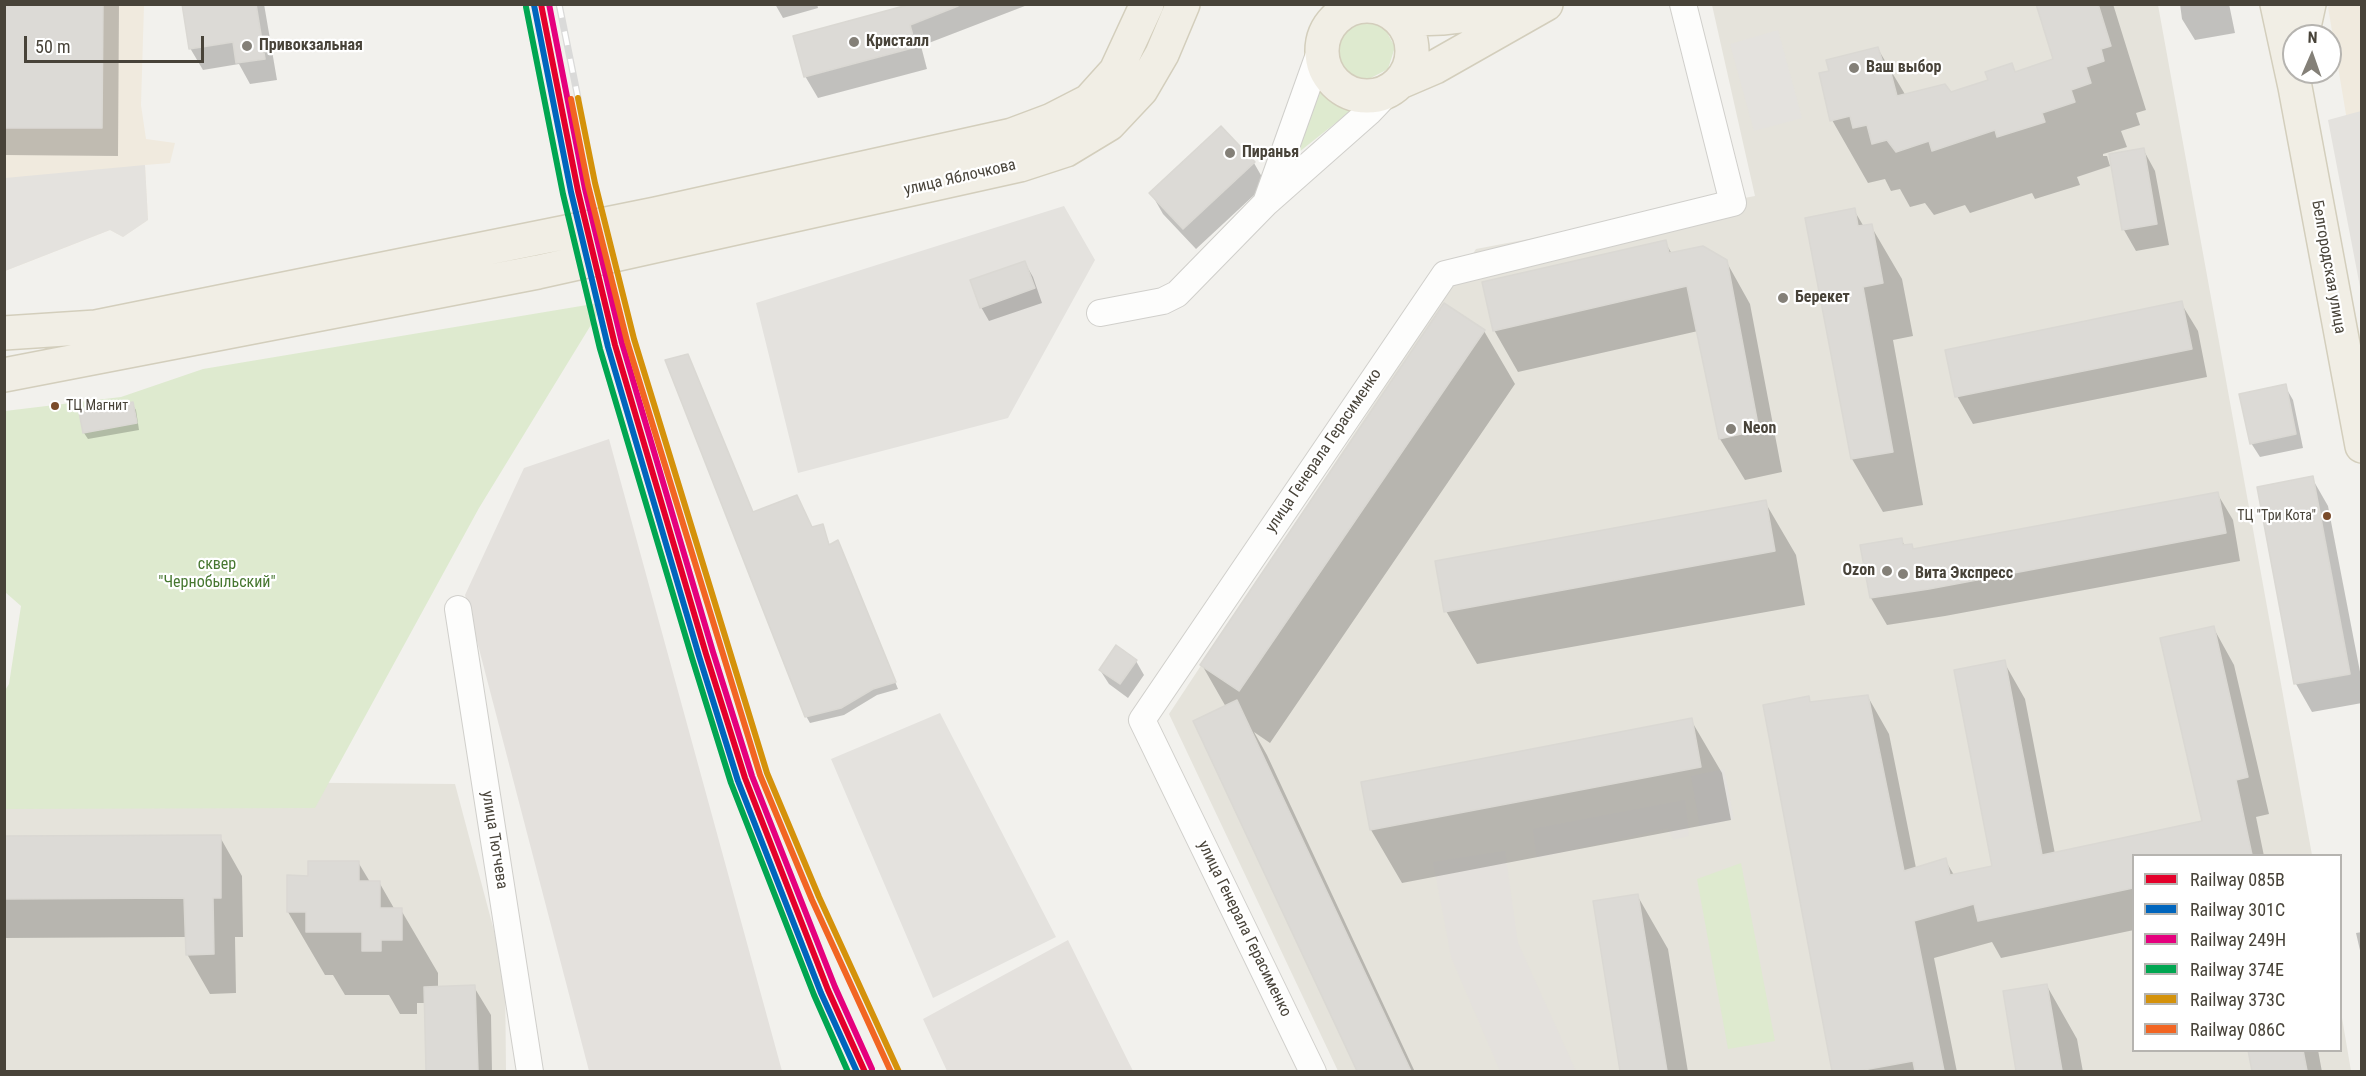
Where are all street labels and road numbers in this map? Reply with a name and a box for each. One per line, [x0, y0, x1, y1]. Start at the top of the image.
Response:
street label: улица Яблочкова [902, 156, 1018, 200]
street label: Белгородская улица [2307, 199, 2349, 335]
street label: улица Генерала Герасименко [1262, 365, 1386, 537]
street label: улица Тютчева [477, 790, 511, 890]
street label: улица Генерала Герасименко [1193, 838, 1295, 1020]

